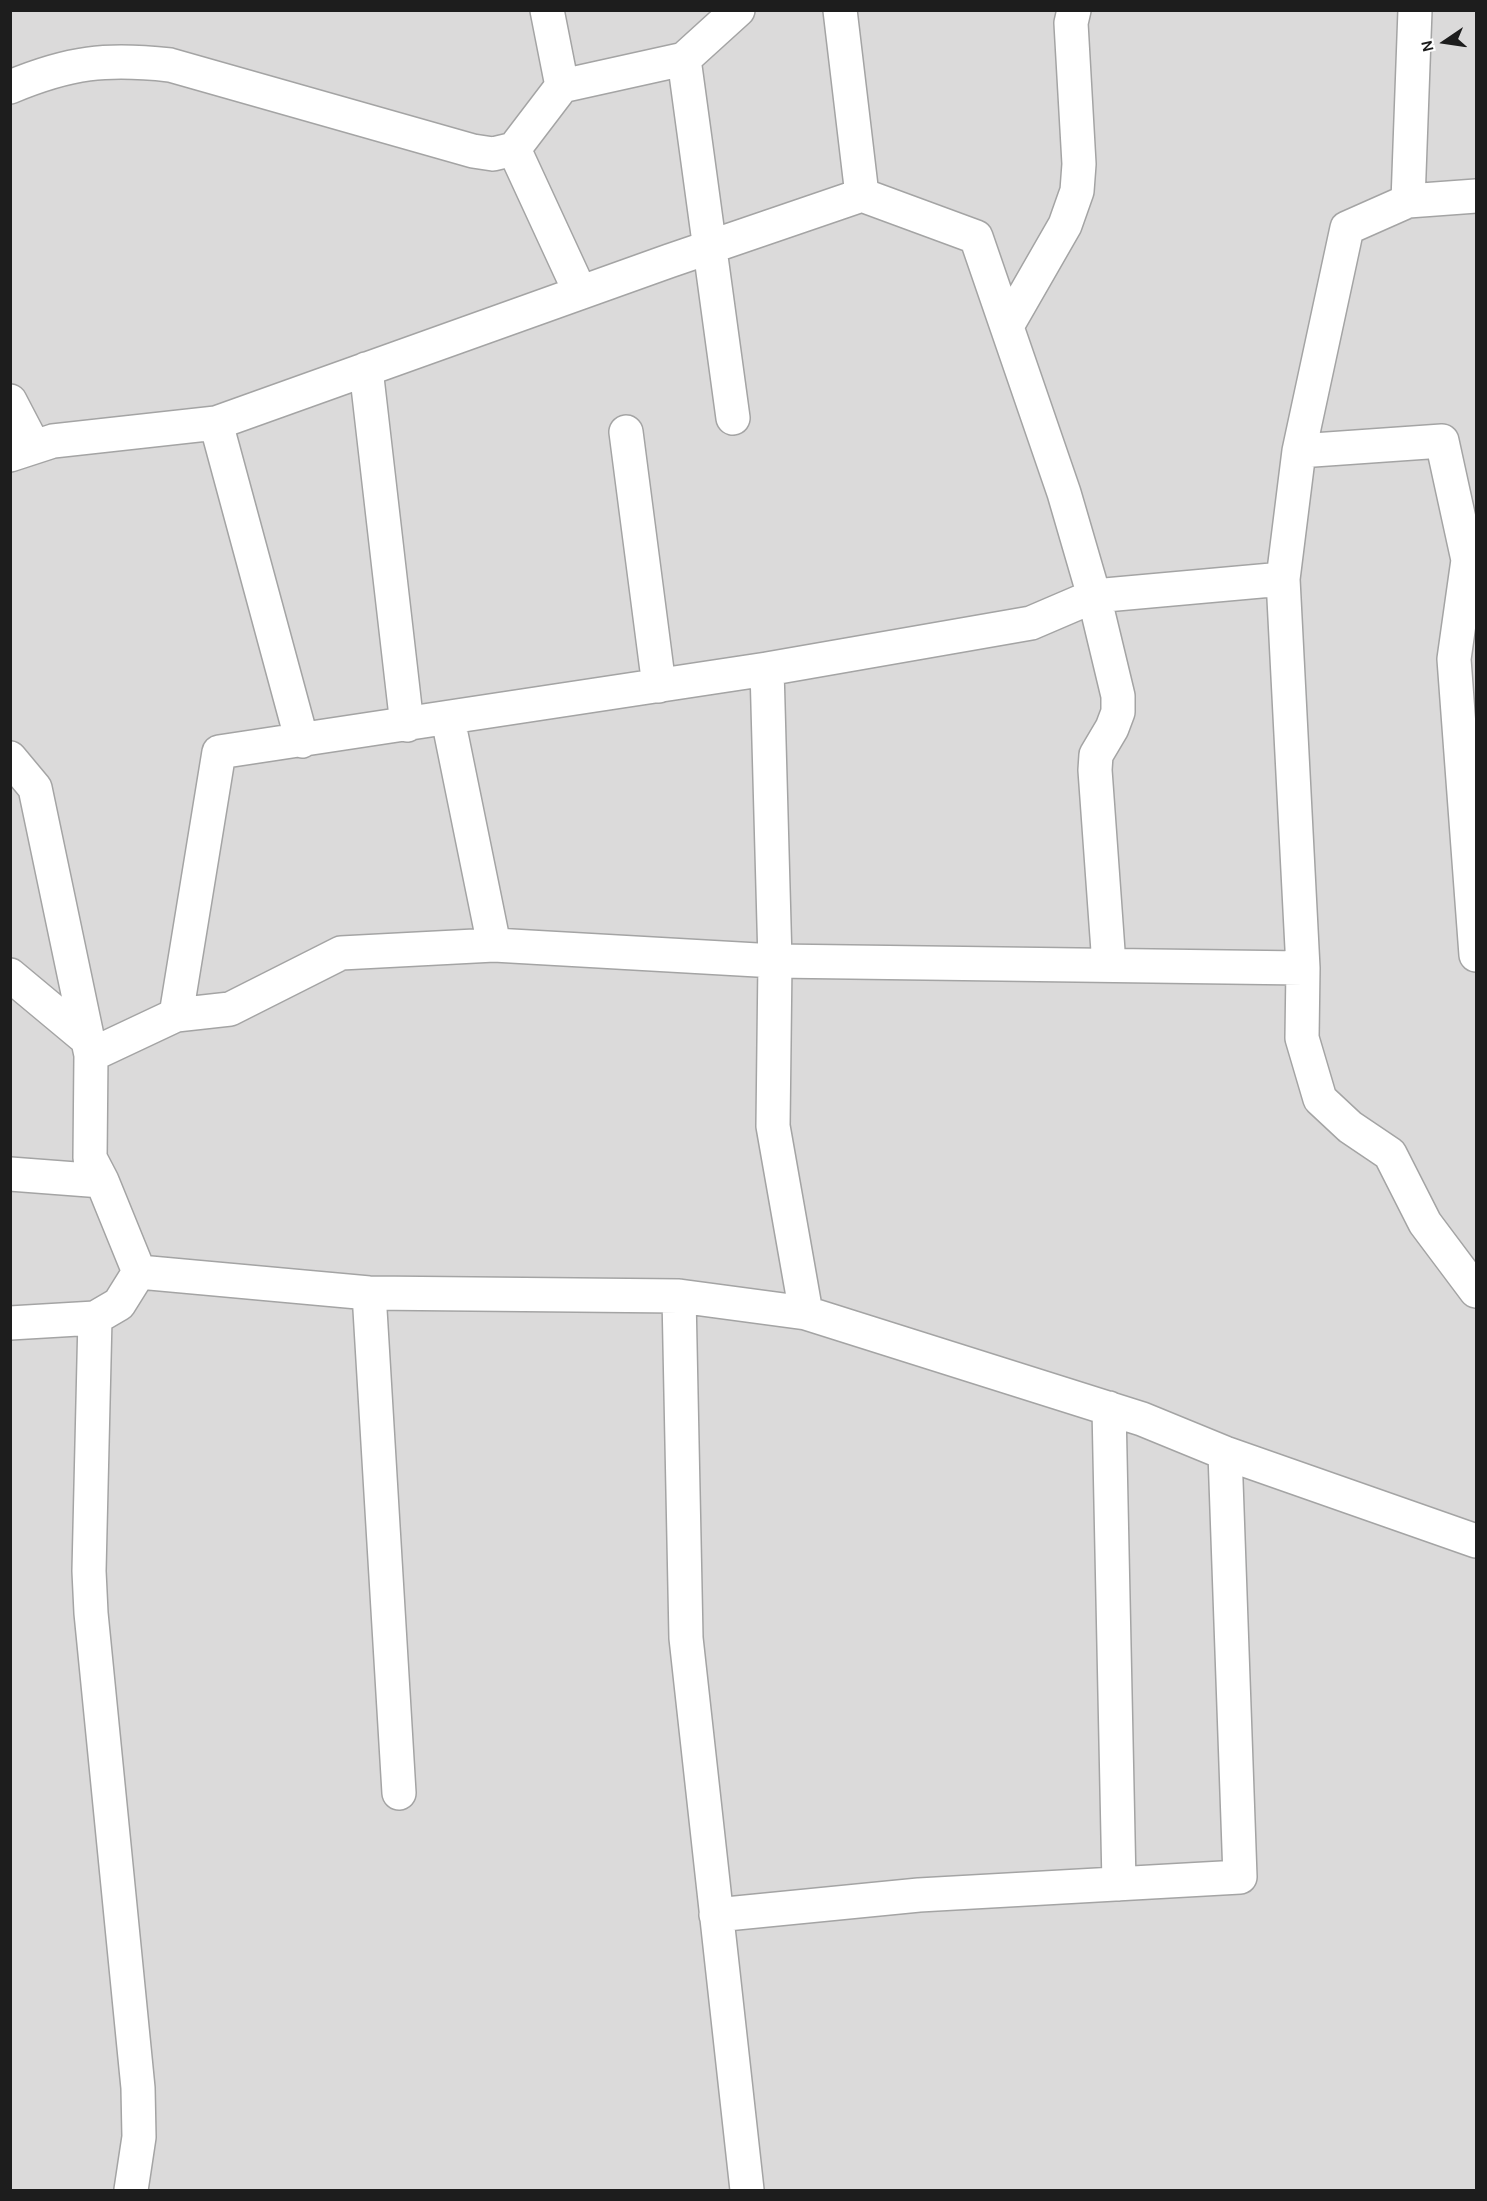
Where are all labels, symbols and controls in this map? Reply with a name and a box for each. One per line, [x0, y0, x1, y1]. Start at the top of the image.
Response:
north arrow [1415, 12, 1475, 72]
text: N [1416, 38, 1438, 54]

